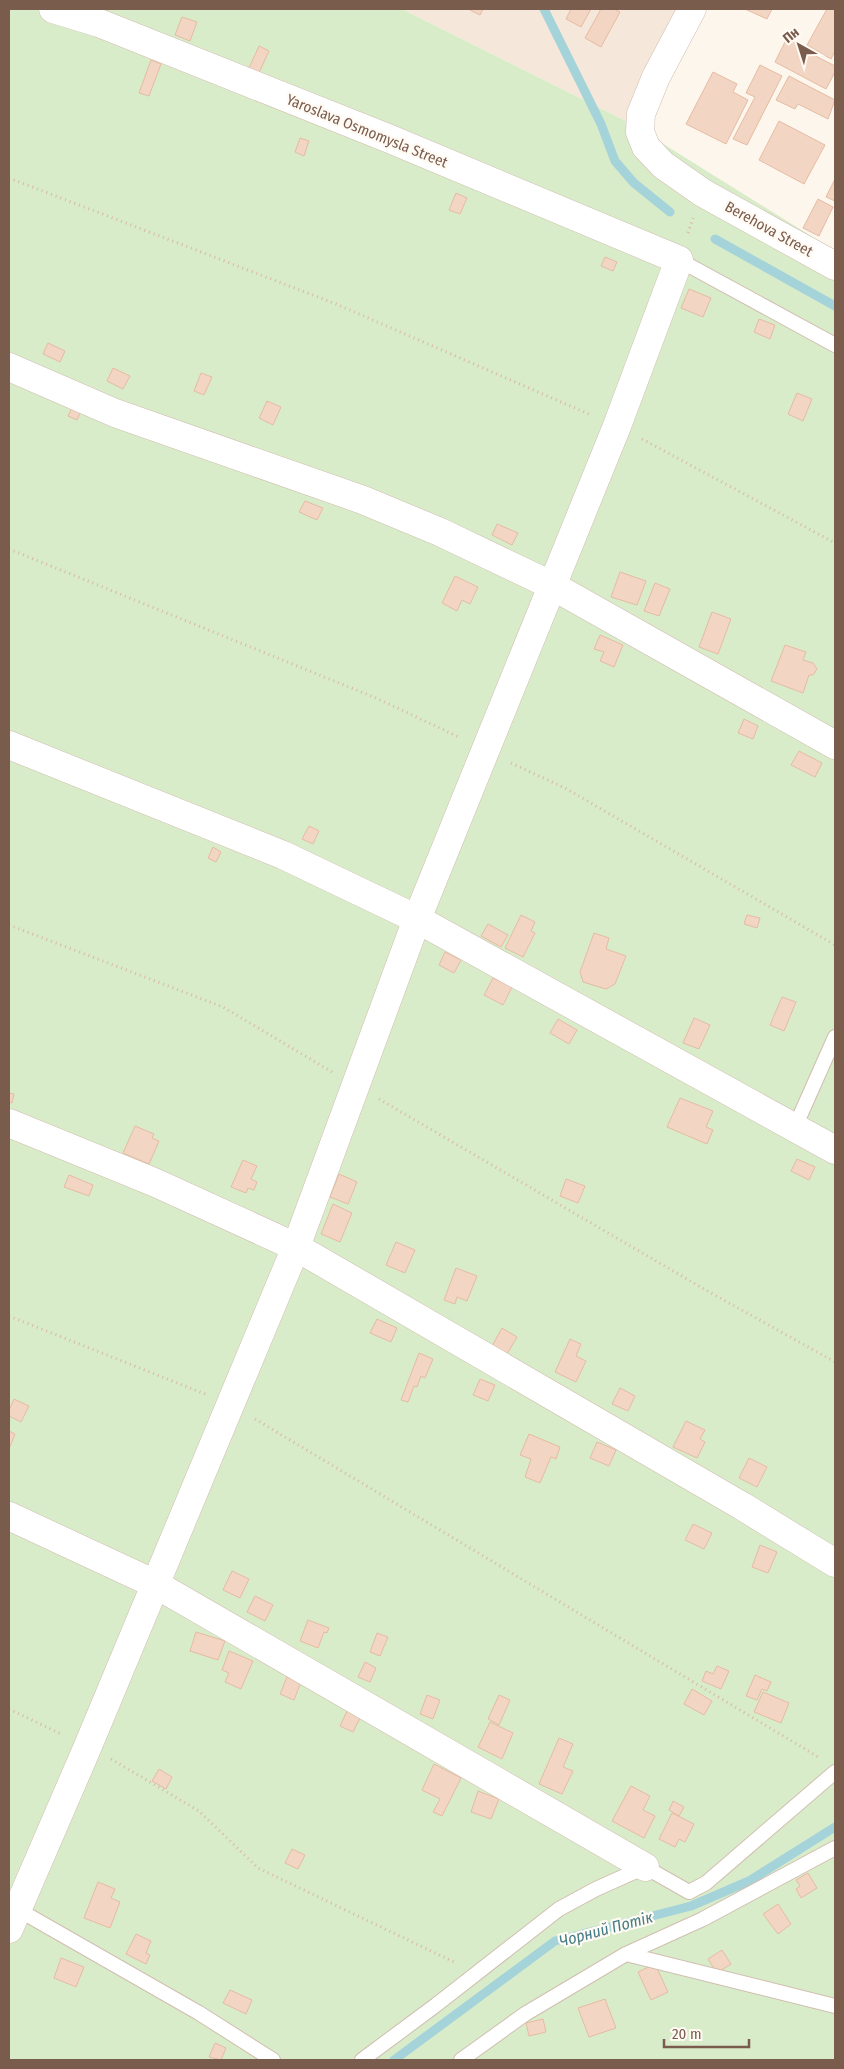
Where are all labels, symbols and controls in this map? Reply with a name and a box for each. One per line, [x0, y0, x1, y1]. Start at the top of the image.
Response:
north arrow [774, 20, 824, 70]
text: Пн [780, 24, 803, 47]
street label: Yaroslava Osmomysla Street [284, 90, 450, 172]
street label: Berehova Street [722, 197, 816, 261]
water label: Чорний Потік [557, 1907, 655, 1951]
scale bar [664, 2016, 749, 2048]
text: 20 m [672, 2025, 702, 2043]

